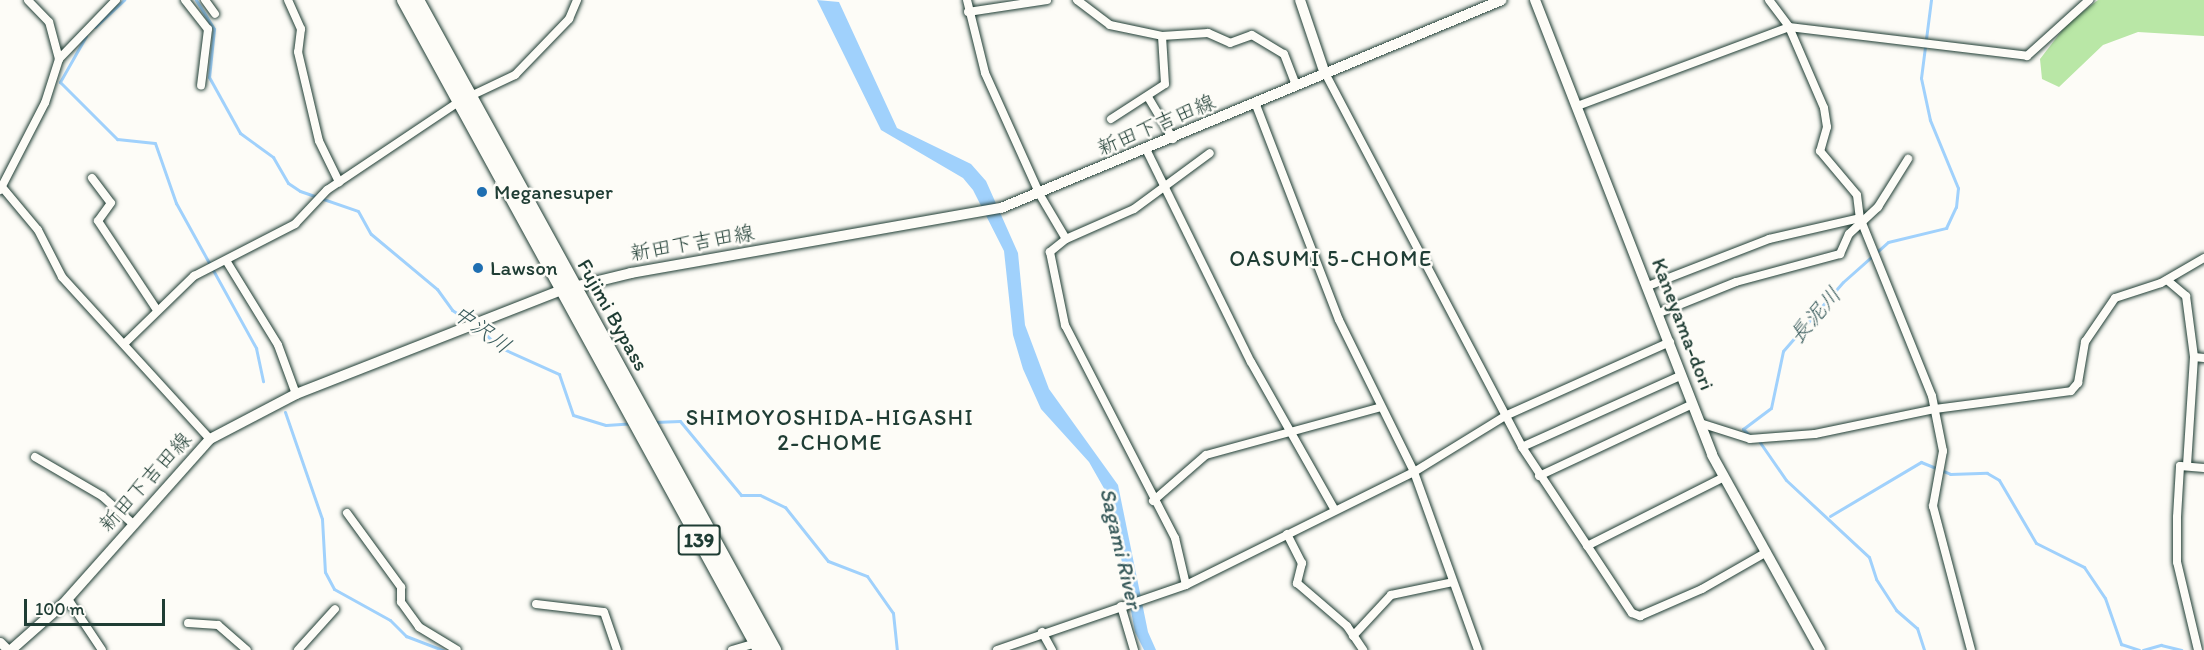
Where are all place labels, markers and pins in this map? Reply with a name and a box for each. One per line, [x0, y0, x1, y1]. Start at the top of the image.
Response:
place label: Meganesuper [494, 179, 613, 205]
marker: Meganesuper [475, 185, 489, 199]
place label: Lawson [490, 255, 558, 281]
marker: Lawson [471, 261, 485, 275]

